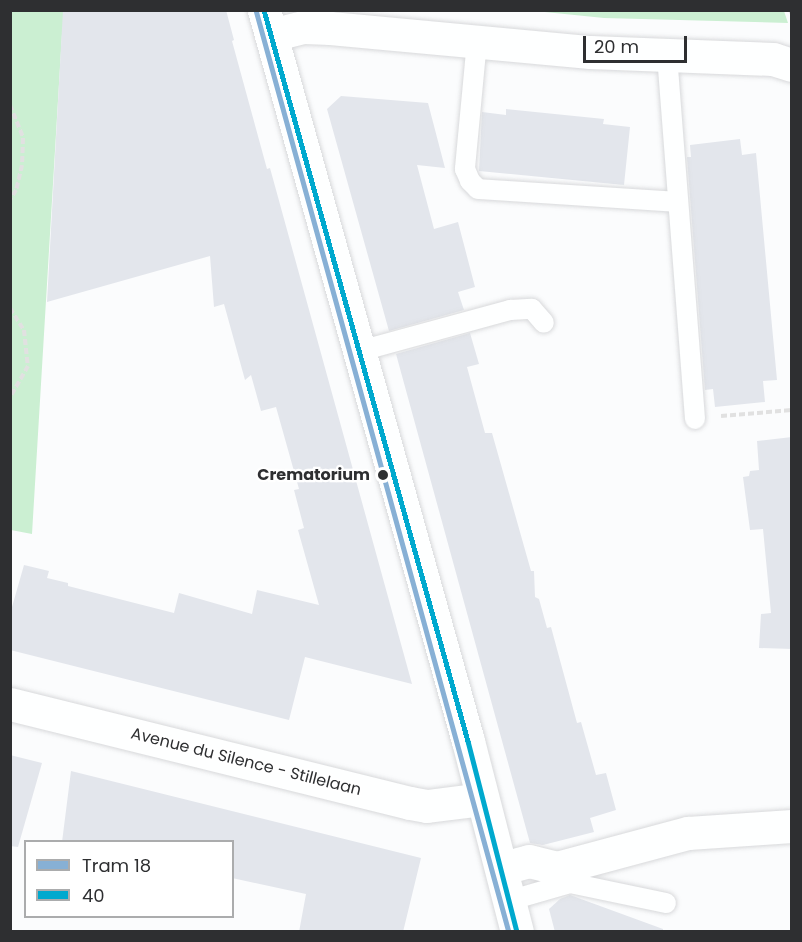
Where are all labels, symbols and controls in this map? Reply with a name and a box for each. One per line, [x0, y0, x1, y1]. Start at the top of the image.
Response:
scale bar [586, 24, 690, 62]
text: 20 m [594, 34, 639, 59]
place label: Crematorium [257, 465, 370, 485]
marker: Crematorium [374, 466, 392, 484]
street label: Avenue du Silence - Stillelaan [129, 724, 363, 800]
legend [24, 840, 234, 918]
text: Tram 18 [82, 853, 151, 878]
text: 40 [82, 883, 105, 908]

